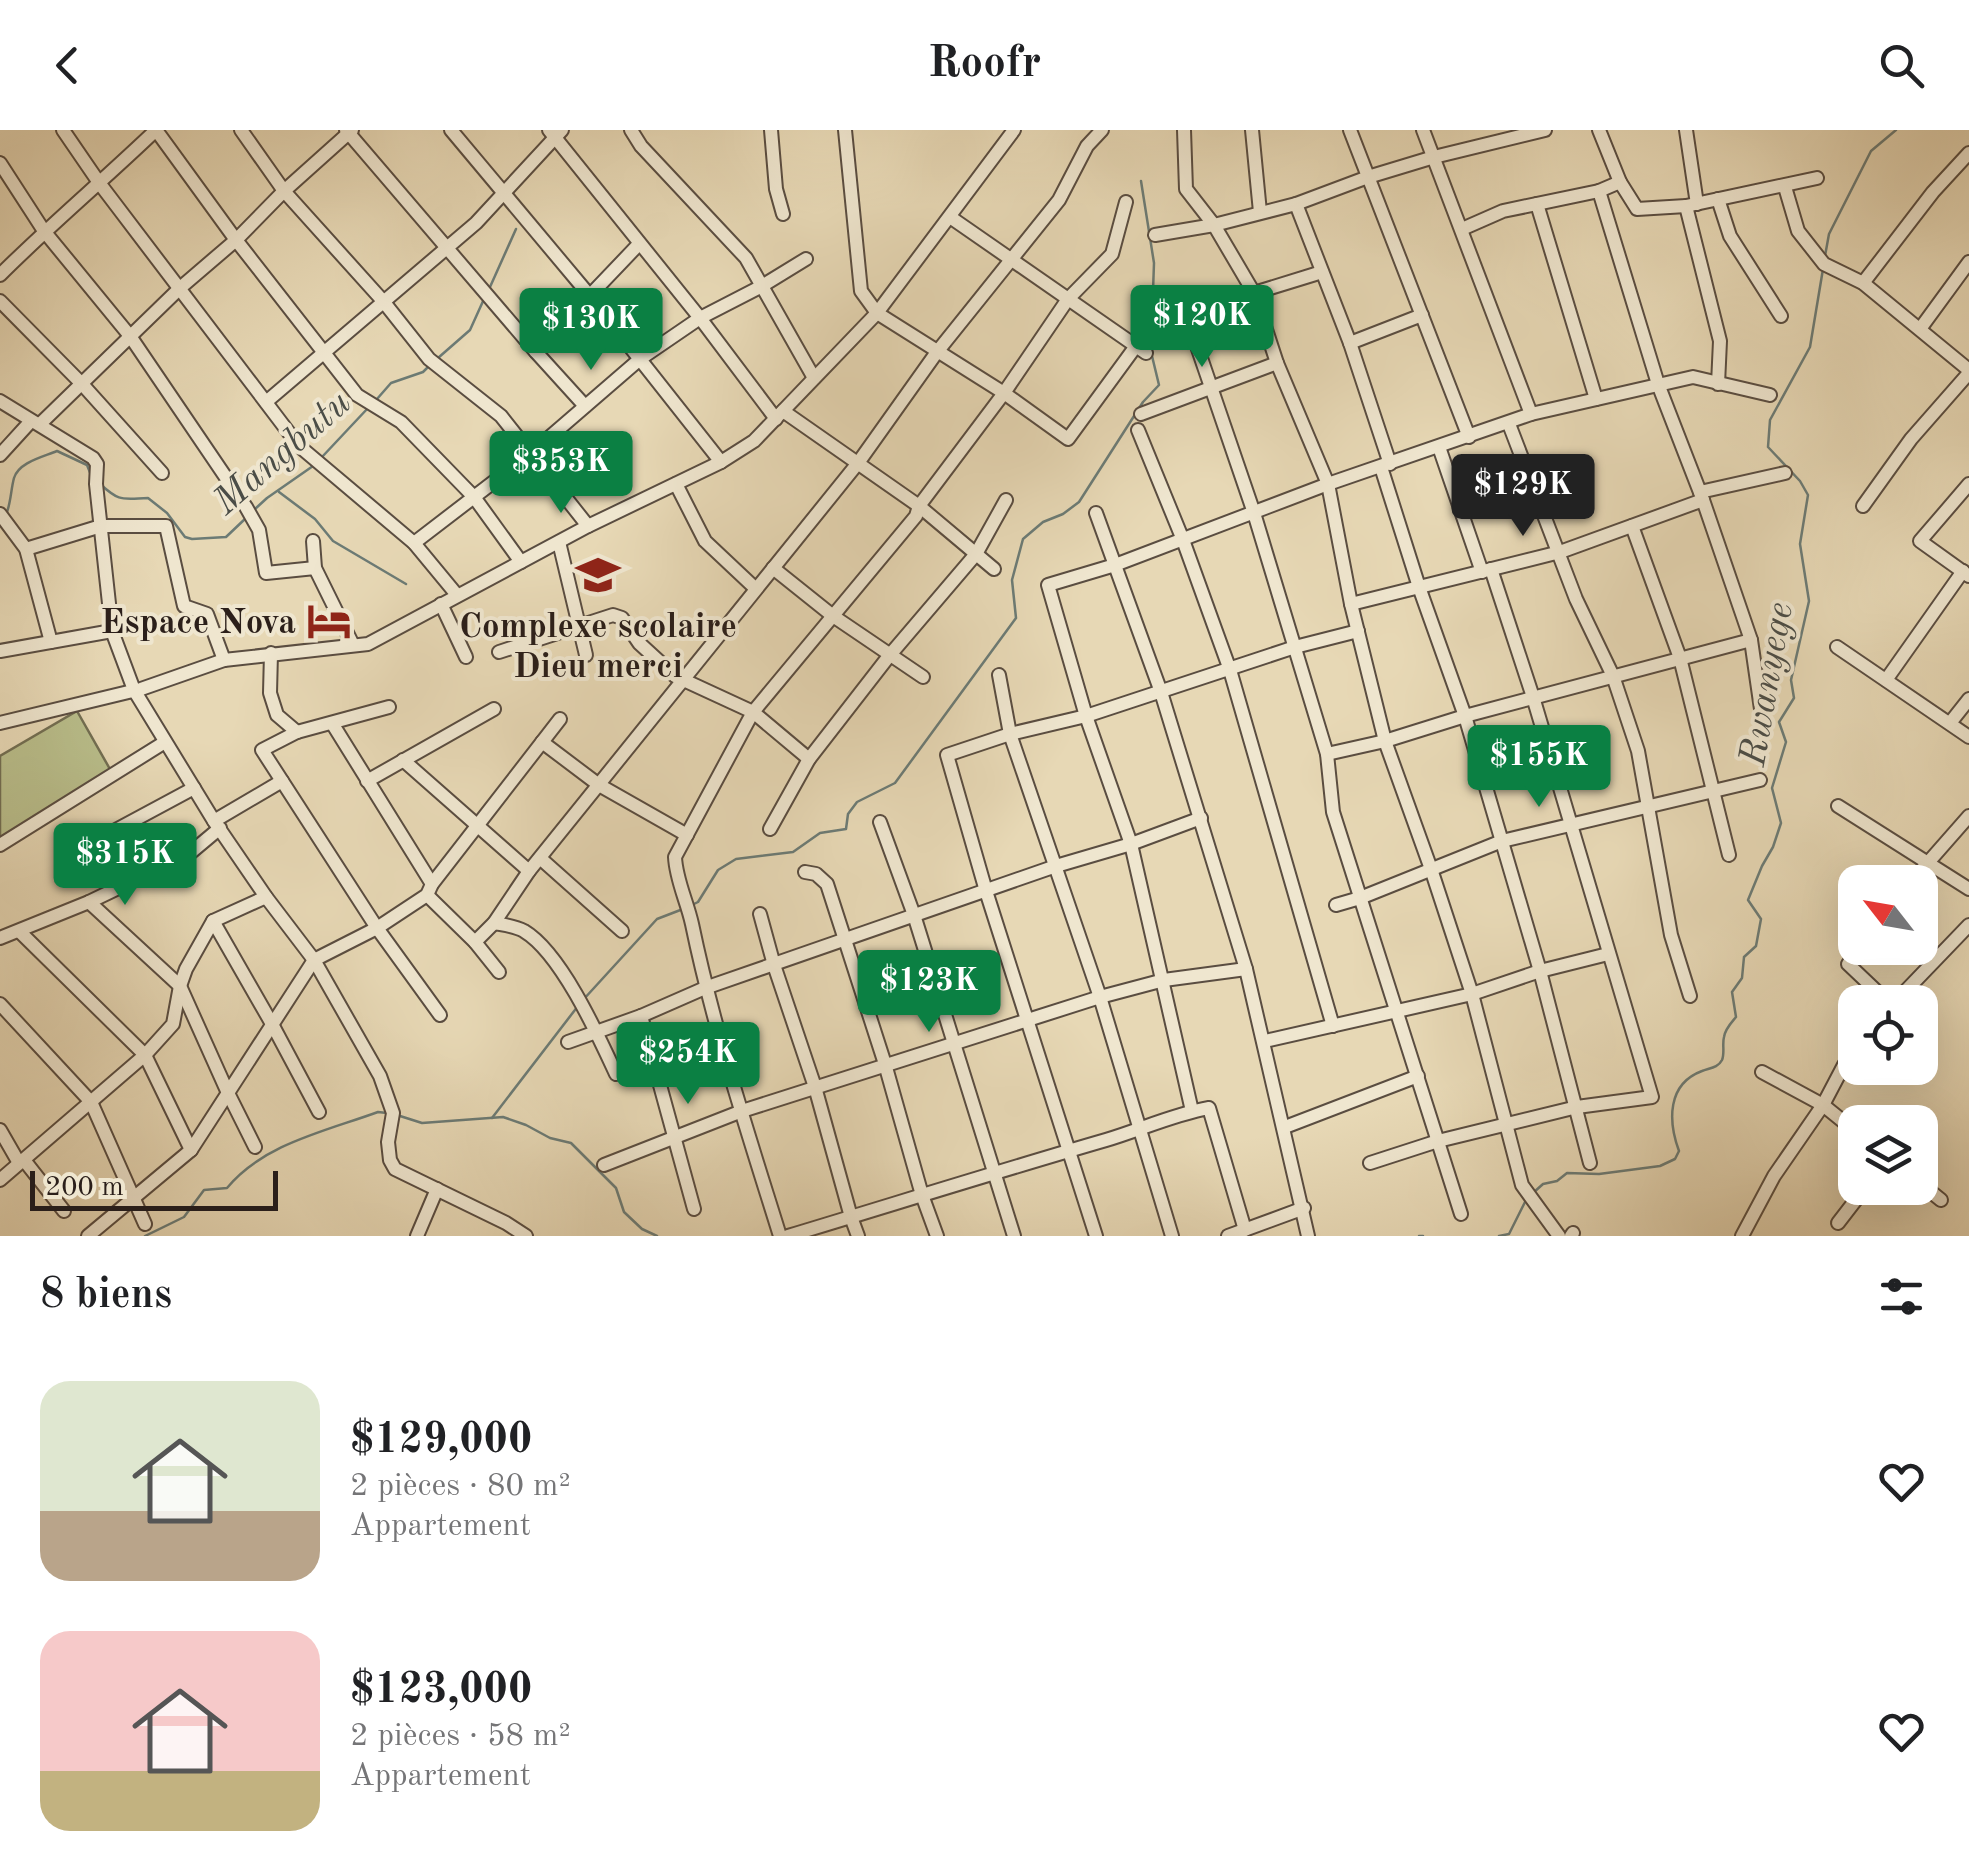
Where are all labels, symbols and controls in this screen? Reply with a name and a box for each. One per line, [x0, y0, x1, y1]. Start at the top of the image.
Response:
icon: back [40, 38, 95, 93]
icon: search [1874, 38, 1929, 93]
text: Roofr [928, 42, 1041, 87]
pin: $120K [1132, 285, 1272, 370]
pin: $130K [521, 288, 661, 373]
text: $120K [1153, 301, 1251, 333]
text: $130K [542, 304, 640, 336]
water label: Mangbutu [206, 384, 359, 523]
pin: $353K [491, 431, 631, 516]
text: $353K [512, 447, 610, 479]
pin: $129K [1453, 454, 1593, 539]
text: $129K [1474, 470, 1572, 502]
school or university icon: Complexe scolaire Dieu merci [574, 551, 622, 599]
hotel icon: Espace Nova [305, 597, 353, 645]
water label: Rwanyege [1735, 600, 1801, 770]
place label: Espace Nova [100, 606, 296, 641]
place label: Complexe scolaire Dieu merci [459, 610, 737, 685]
pin: $155K [1469, 725, 1609, 810]
text: $155K [1490, 741, 1588, 773]
pin: $315K [55, 823, 195, 908]
text: $315K [76, 839, 174, 871]
north arrow [1838, 865, 1938, 965]
map controls [1838, 865, 1938, 1205]
pin: $123K [859, 950, 999, 1035]
text: $123K [880, 966, 978, 998]
button: locate [1838, 985, 1938, 1085]
pin: $254K [618, 1022, 758, 1107]
text: $254K [639, 1038, 737, 1070]
button: layers [1838, 1105, 1938, 1205]
scale bar [30, 1166, 278, 1210]
text: 200 m [45, 1174, 124, 1202]
icon: filters [1874, 1269, 1929, 1324]
text: 8 biens [40, 1275, 172, 1317]
text: $129,000 [350, 1420, 532, 1462]
icon: home [120, 1421, 240, 1541]
icon: heart [1874, 1454, 1929, 1509]
text: 2 pièces · 80 m² [350, 1471, 571, 1503]
text: Appartement [350, 1511, 531, 1543]
text: $123,000 [350, 1670, 532, 1712]
icon: home [120, 1671, 240, 1791]
icon: heart [1874, 1704, 1929, 1759]
text: 2 pièces · 58 m² [350, 1721, 571, 1753]
text: Appartement [350, 1761, 531, 1793]

